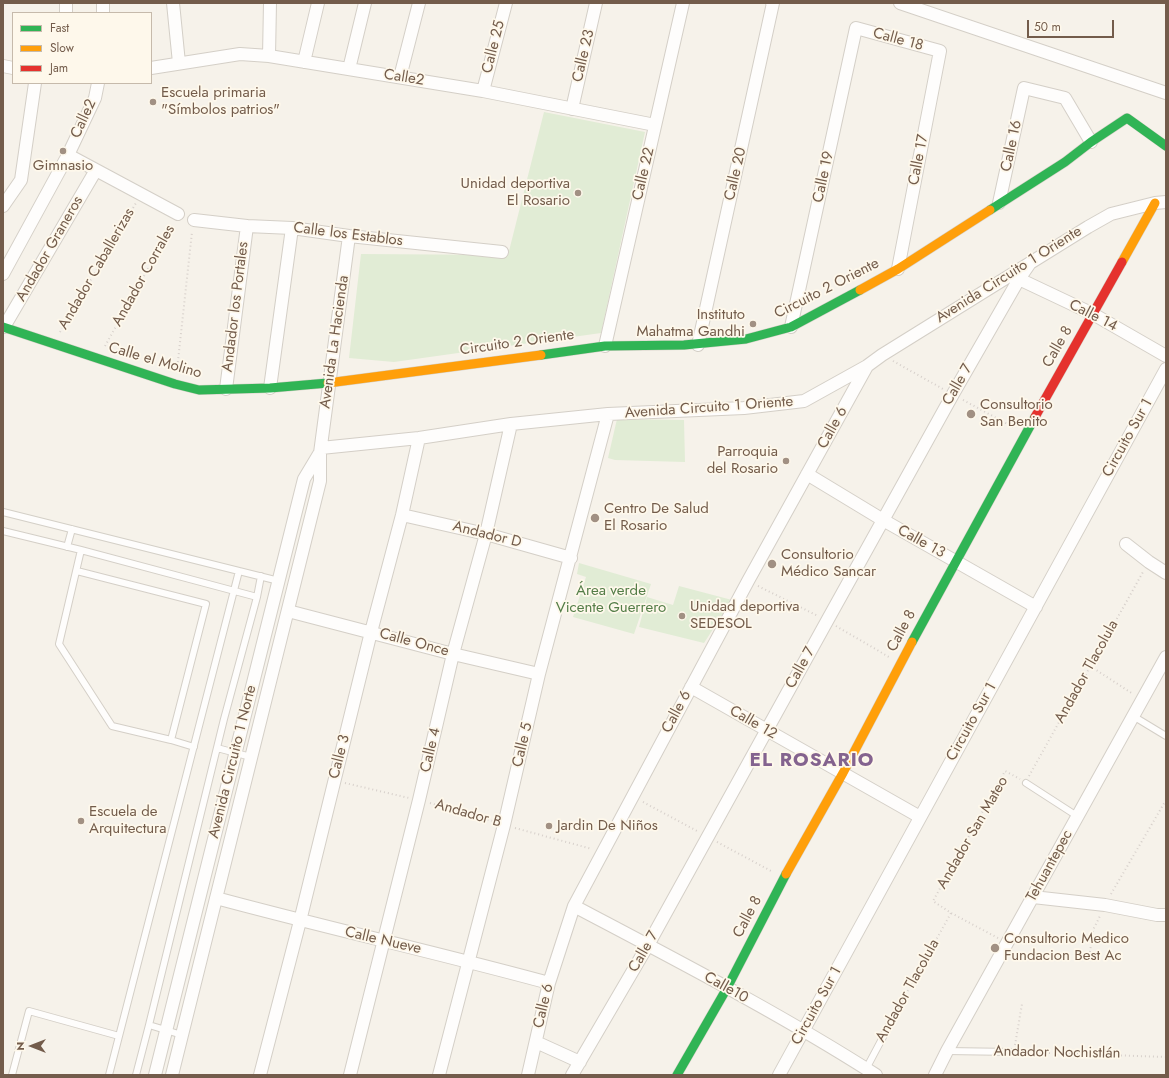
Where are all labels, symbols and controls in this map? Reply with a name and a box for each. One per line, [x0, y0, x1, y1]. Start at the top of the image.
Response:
legend [12, 12, 152, 84]
scale bar [1029, 12, 1116, 38]
text: 50 m [1034, 18, 1061, 36]
text: Fast [50, 19, 69, 37]
street label: Calle 25 [479, 19, 509, 75]
street label: Calle 18 [871, 25, 925, 55]
street label: Calle 23 [569, 28, 599, 84]
text: Slow [50, 39, 74, 57]
text: Jam [50, 59, 68, 77]
street label: Calle2 [383, 66, 425, 90]
place label: Escuela primaria "Símbolos patrios" [161, 84, 280, 119]
street label: Calle2 [67, 97, 101, 141]
marker: Escuela primaria "Símbolos patrios" [148, 97, 158, 107]
street label: Calle 16 [998, 119, 1026, 173]
street label: Calle 17 [905, 133, 933, 187]
marker: Gimnasio [58, 146, 68, 156]
street label: Calle 22 [629, 146, 659, 202]
street label: Calle 20 [721, 146, 751, 202]
street label: Calle 19 [810, 150, 838, 204]
place label: Gimnasio [33, 157, 93, 175]
place label: Unidad deportiva El Rosario [461, 175, 570, 210]
marker: Unidad deportiva El Rosario [573, 188, 583, 198]
street label: Andador Graneros [13, 193, 87, 305]
street label: Andador Caballerizas [55, 205, 139, 333]
street label: Calle los Establos [292, 219, 404, 251]
street label: Andador Corrales [109, 222, 179, 330]
street label: Avenida Circuito 1 Oriente [933, 223, 1085, 327]
street label: Andador los Portales [219, 241, 253, 373]
street label: Circuito 2 Oriente [772, 255, 882, 323]
street label: Avenida La Hacienda [317, 274, 353, 410]
street label: Calle 14 [1066, 296, 1120, 336]
place label: Instituto Mahatma Gandhi [636, 306, 745, 341]
marker: Instituto Mahatma Gandhi [748, 319, 758, 329]
street label: Calle 8 [1039, 323, 1077, 371]
street label: Circuito 2 Oriente [459, 326, 575, 360]
street label: Calle el Molino [106, 339, 204, 383]
street label: Calle 7 [939, 361, 977, 409]
street label: Avenida Circuito 1 Oriente [624, 393, 794, 423]
place label: Consultorio San Benito [980, 396, 1053, 431]
street label: Circuito Sur 1 [1099, 396, 1157, 480]
street label: Calle 6 [814, 404, 852, 452]
marker: Consultorio San Benito [965, 408, 977, 420]
place label: Parroquia del Rosario [707, 443, 778, 478]
marker: Parroquia del Rosario [781, 456, 791, 466]
place label: Centro De Salud El Rosario [604, 500, 709, 535]
marker: Centro De Salud El Rosario [589, 512, 601, 524]
street label: Andador D [451, 518, 523, 552]
street label: Calle 13 [894, 522, 948, 562]
place label: Consultorio Médico Sancar [781, 546, 876, 581]
marker: Consultorio Médico Sancar [766, 558, 778, 570]
park label: Área verde Vicente Guerrero [556, 582, 666, 617]
place label: Unidad deportiva SEDESOL [690, 598, 799, 633]
street label: Calle 8 [884, 607, 920, 655]
marker: Unidad deportiva SEDESOL [677, 611, 687, 621]
street label: Andador Tlacolula [1051, 617, 1123, 727]
street label: Calle Once [377, 625, 451, 661]
street label: Calle 7 [782, 644, 820, 692]
street label: Circuito Sur 1 [943, 680, 1001, 764]
street label: Avenida Circuito 1 Norte [205, 684, 261, 840]
street label: Calle 6 [658, 688, 696, 736]
street label: Calle 12 [726, 702, 780, 744]
street label: Calle 5 [509, 721, 537, 769]
street label: Calle 4 [417, 726, 445, 774]
street label: Calle 3 [326, 733, 354, 781]
district label: EL ROSARIO [750, 750, 874, 772]
street label: Andador San Mateo [934, 774, 1012, 892]
street label: Andador B [433, 796, 503, 832]
place label: Escuela de Arquitectura [89, 803, 166, 838]
marker: Escuela de Arquitectura [76, 816, 86, 826]
place label: Jardin De Niños [557, 817, 658, 835]
marker: Jardin De Niños [544, 821, 554, 831]
street label: Tehuantepec [1023, 827, 1077, 905]
street label: Calle 8 [730, 893, 766, 941]
street label: Calle Nueve [343, 923, 423, 959]
street label: Calle 7 [625, 928, 663, 976]
place label: Consultorio Medico Fundacion Best Ac [1004, 930, 1129, 965]
street label: Andador Tlacolula [872, 936, 944, 1046]
marker: Consultorio Medico Fundacion Best Ac [989, 942, 1001, 954]
street label: Circuito Sur 1 [788, 964, 846, 1048]
street label: Calle10 [701, 969, 751, 1007]
street label: Calle 6 [530, 982, 558, 1030]
north arrow [12, 1026, 52, 1066]
text: N [12, 1042, 28, 1050]
street label: Andador Nochistlán [993, 1043, 1121, 1063]

